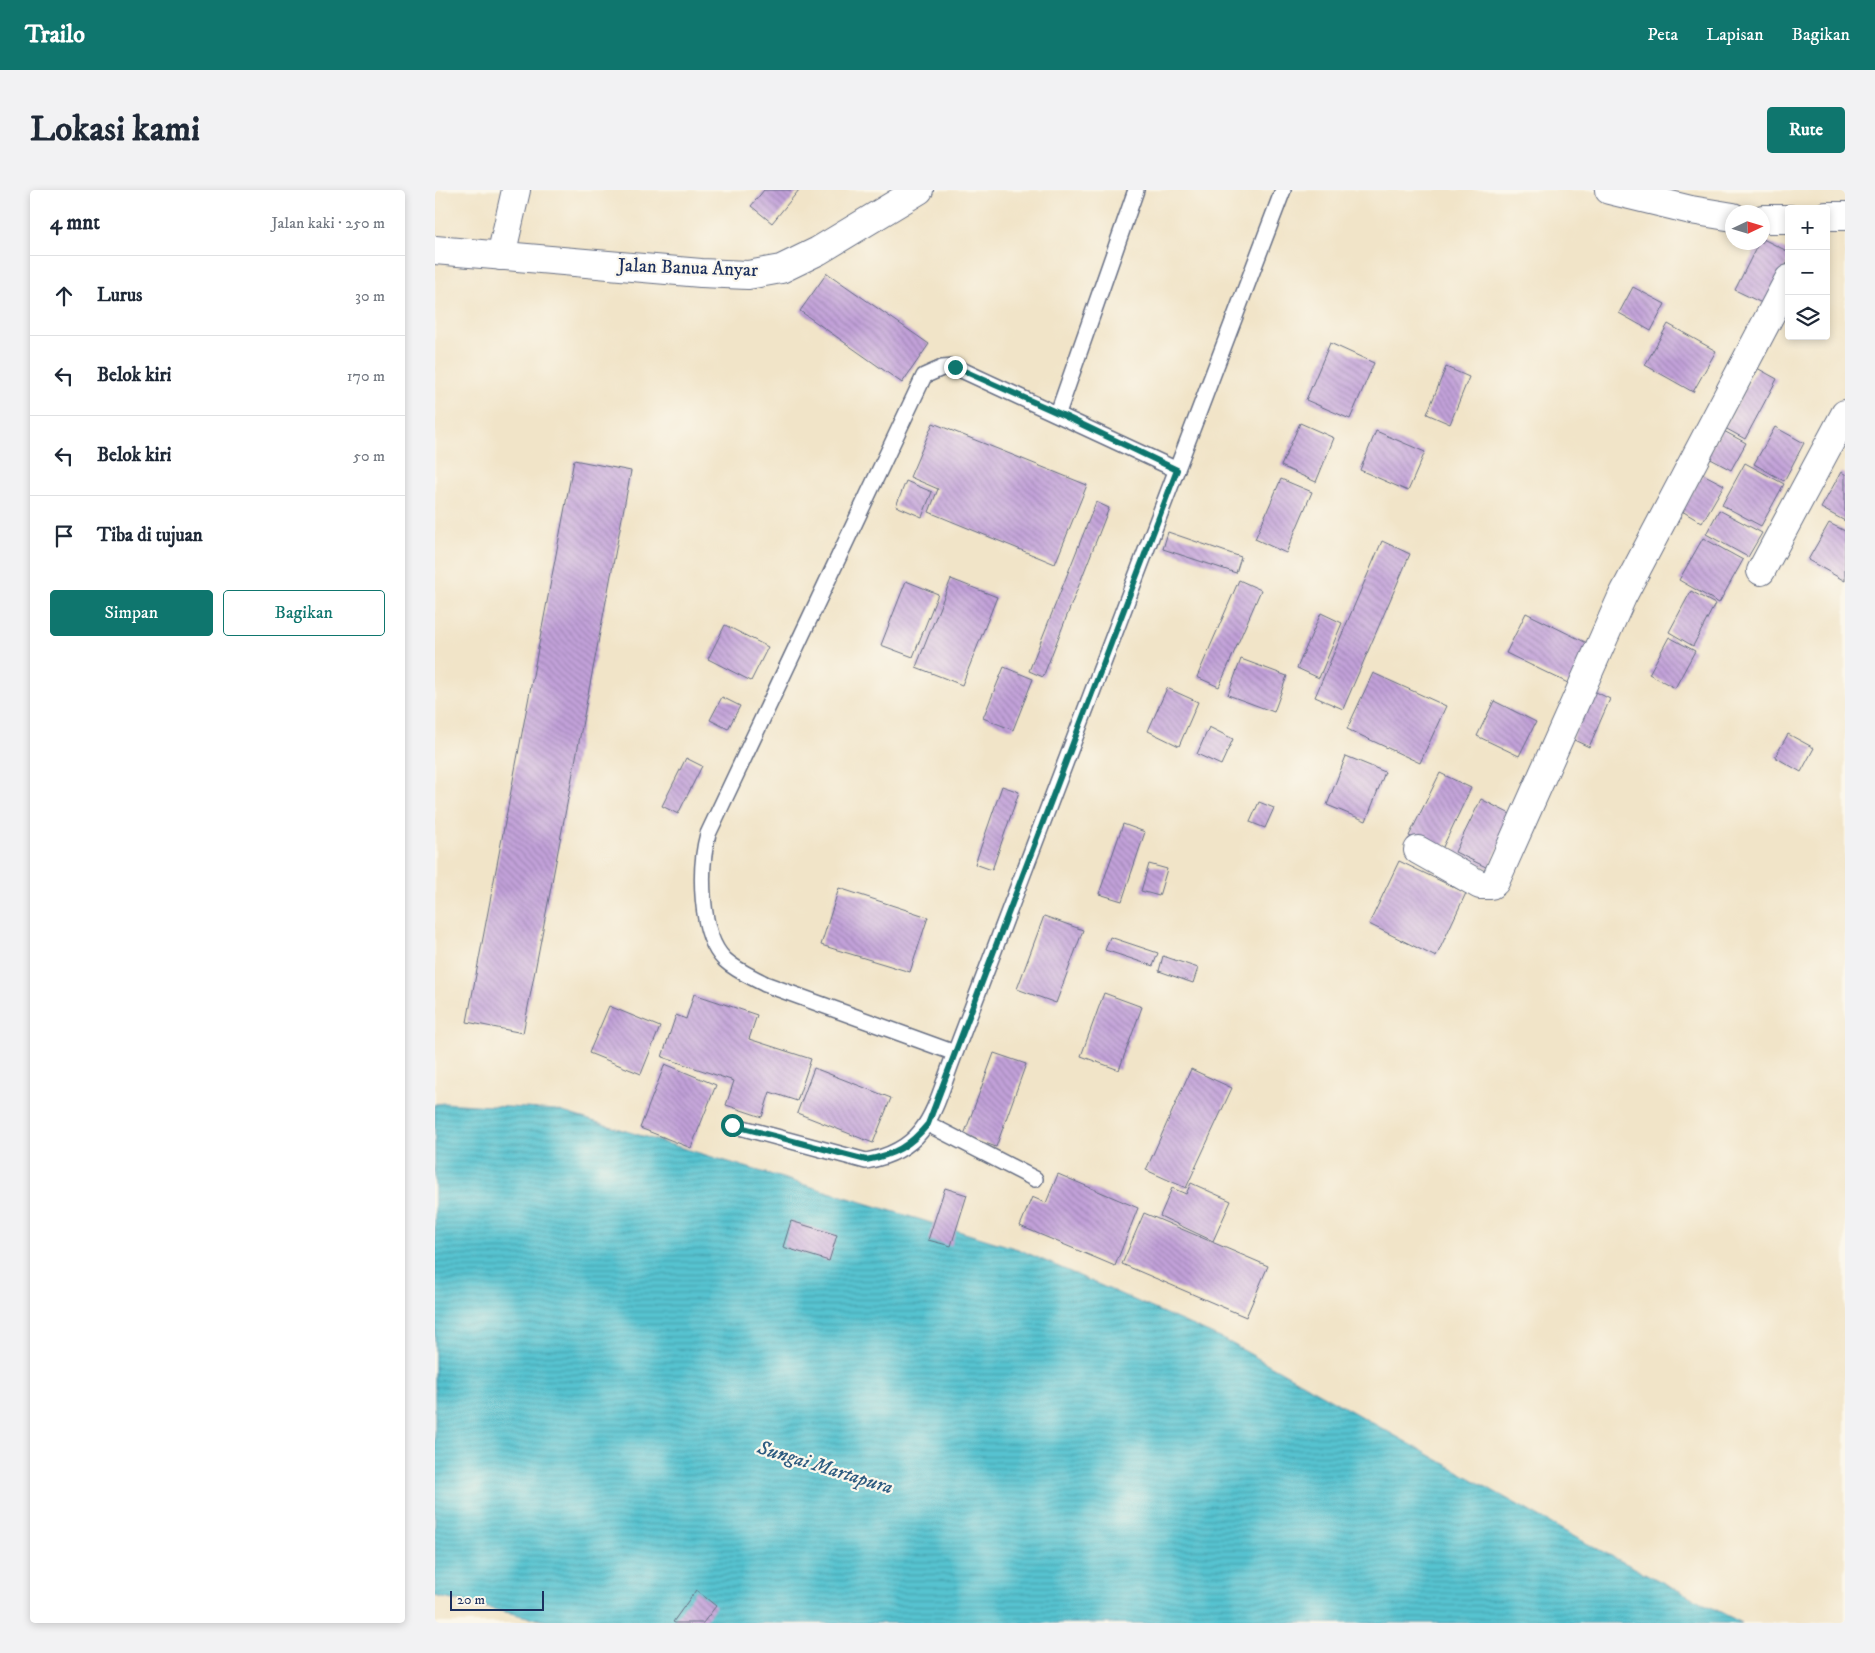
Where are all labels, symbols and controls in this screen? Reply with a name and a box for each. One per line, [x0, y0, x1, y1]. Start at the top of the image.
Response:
text: Trailo [25, 20, 85, 50]
text: Peta [1647, 24, 1678, 46]
text: Lapisan [1706, 24, 1764, 46]
text: Bagikan [1792, 24, 1850, 46]
button: Rute [1767, 107, 1845, 153]
text: Lokasi kami [30, 108, 200, 152]
north arrow [1725, 205, 1770, 250]
map controls [1785, 205, 1830, 340]
button: + [1785, 205, 1830, 250]
text: 4 mnt [50, 210, 100, 236]
text: Jalan kaki · 250 m [271, 213, 385, 233]
button: − [1785, 250, 1830, 295]
street label: Jalan Banua Anyar [615, 254, 759, 282]
icon: ahead [50, 282, 78, 310]
text: Lurus [97, 284, 142, 307]
text: 30 m [355, 286, 385, 306]
button: layers [1785, 295, 1830, 340]
route end [944, 356, 967, 379]
icon: left [50, 362, 78, 390]
text: Belok kiri [97, 364, 171, 387]
text: 170 m [347, 366, 385, 386]
icon: left [50, 442, 78, 470]
text: Belok kiri [97, 444, 171, 467]
text: 50 m [353, 446, 385, 466]
icon: arrive [50, 522, 78, 550]
text: Tiba di tujuan [97, 524, 203, 547]
button: Simpan [50, 590, 213, 636]
button: Bagikan [223, 590, 385, 636]
route start [721, 1114, 744, 1137]
water label: Sungai Martapura [753, 1435, 896, 1501]
scale bar [450, 1588, 544, 1611]
text: 20 m [457, 1591, 485, 1609]

